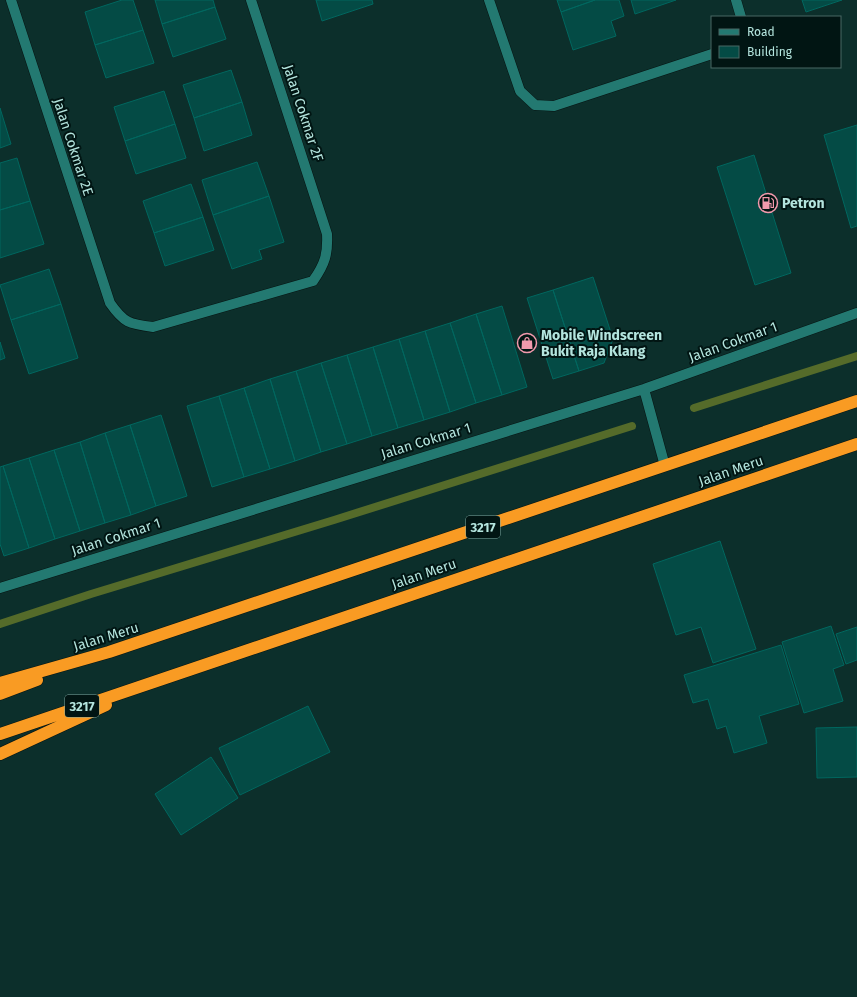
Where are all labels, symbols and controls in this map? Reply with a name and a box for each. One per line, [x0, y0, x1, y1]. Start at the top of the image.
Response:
legend [711, 16, 841, 68]
text: Road [747, 25, 775, 39]
text: Building [747, 45, 793, 59]
street label: Jalan Cokmar 2F [279, 62, 327, 164]
street label: Jalan Cokmar 2E [49, 96, 97, 198]
fuel station icon: Petron [757, 192, 779, 214]
place label: Petron [782, 195, 825, 212]
street label: Jalan Cokmar 1 [686, 318, 780, 366]
place label: Mobile Windscreen Bukit Raja Klang [541, 327, 662, 360]
shop icon: Mobile Windscreen Bukit Raja Klang [516, 332, 538, 354]
street label: Jalan Cokmar 1 [379, 419, 473, 463]
street label: Jalan Meru [696, 452, 766, 490]
street label: Jalan Cokmar 1 [69, 515, 163, 559]
road number: 3217 [466, 516, 500, 538]
street label: Jalan Meru [389, 555, 459, 593]
street label: Jalan Meru [71, 619, 141, 655]
road number: 3217 [65, 695, 99, 717]

